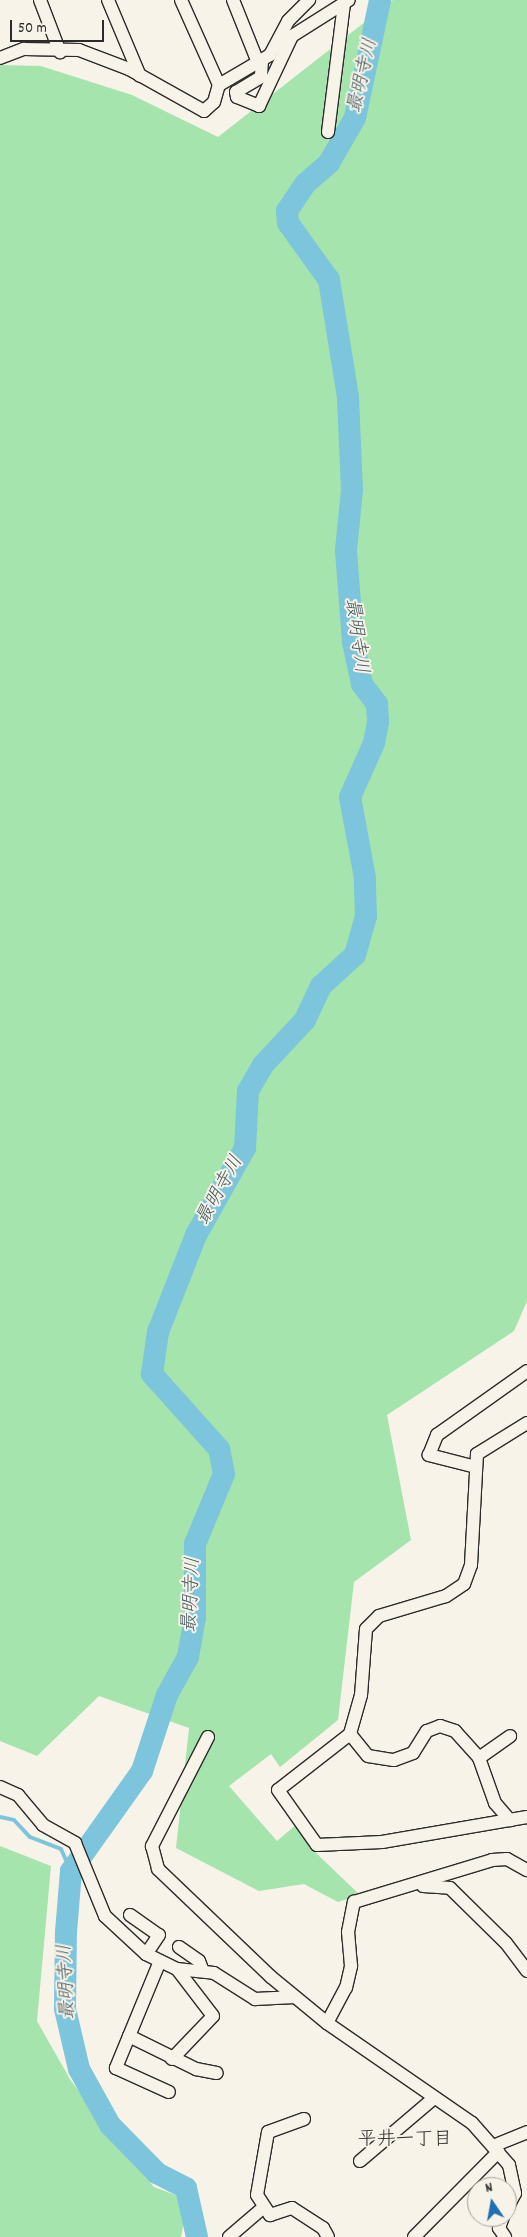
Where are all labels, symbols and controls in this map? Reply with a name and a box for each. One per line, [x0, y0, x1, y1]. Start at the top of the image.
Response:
scale bar [12, 10, 106, 42]
text: 50 m [18, 18, 47, 40]
water label: 最明寺川 [344, 36, 384, 116]
water label: 最明寺川 [338, 597, 372, 675]
water label: 最明寺川 [193, 1152, 249, 1230]
water label: 最明寺川 [180, 1556, 206, 1634]
water label: 最明寺川 [55, 1943, 81, 2021]
district label: 平井一丁目 [358, 2130, 452, 2152]
north arrow [467, 2177, 517, 2227]
text: N [484, 2178, 495, 2199]

